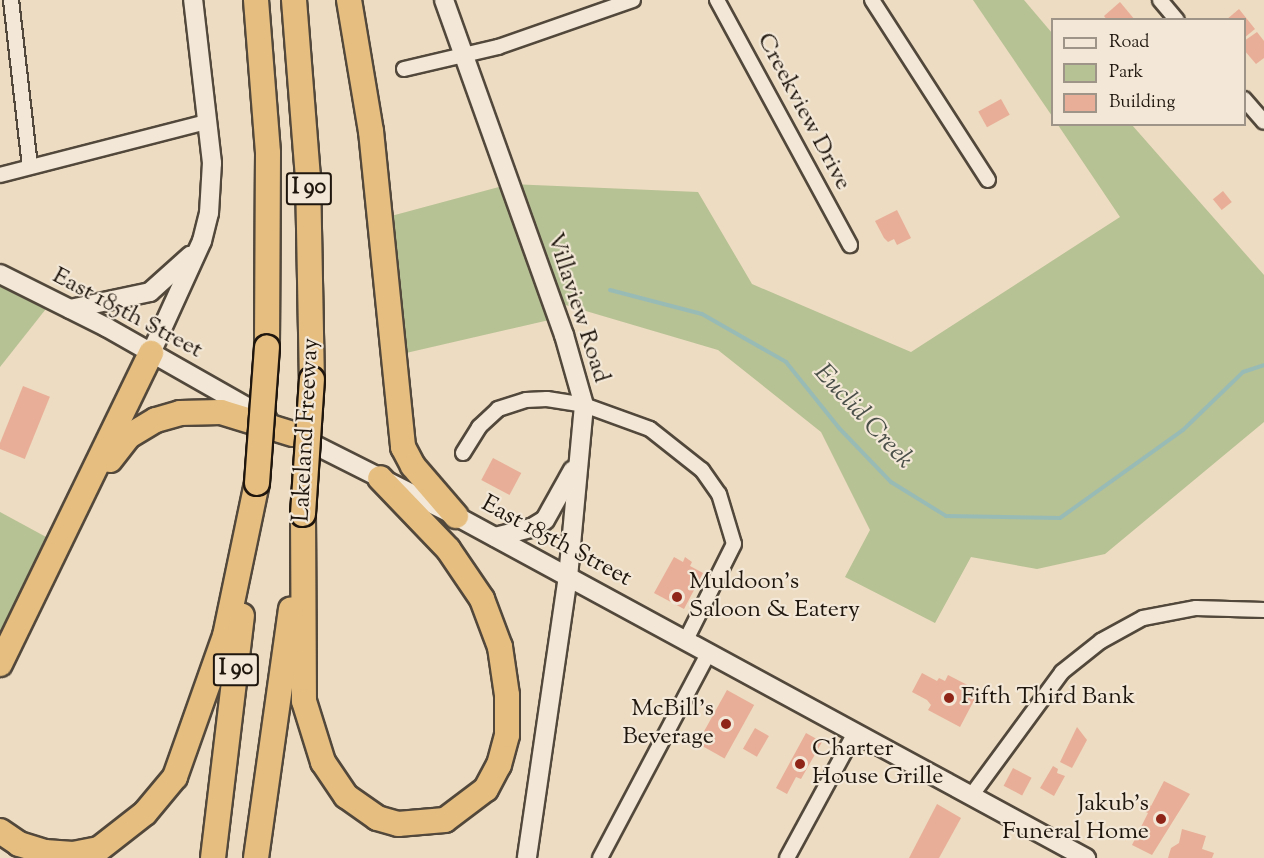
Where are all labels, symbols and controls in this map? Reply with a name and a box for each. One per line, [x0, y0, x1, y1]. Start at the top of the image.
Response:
legend [1051, 18, 1246, 126]
street label: Creekview Drive [749, 29, 857, 195]
text: Road [1109, 30, 1149, 56]
text: Park [1109, 60, 1143, 86]
text: Building [1109, 90, 1175, 116]
road number: I 90 [285, 170, 333, 208]
street label: Villaview Road [539, 229, 615, 387]
street label: East 185th Street [47, 262, 207, 366]
street label: Lakeland Freeway [288, 337, 326, 523]
water label: Euclid Creek [807, 358, 919, 476]
street label: East 185th Street [476, 490, 636, 594]
place label: Muldoon's Saloon & Eatery [689, 569, 860, 625]
marker: Muldoon's Saloon & Eatery [670, 590, 684, 604]
road number: I 90 [212, 651, 260, 689]
place label: Fifth Third Bank [961, 684, 1135, 712]
marker: Fifth Third Bank [942, 691, 956, 705]
place label: McBill's Beverage [623, 696, 714, 752]
marker: McBill's Beverage [719, 717, 733, 731]
place label: Charter House Grille [812, 736, 943, 792]
marker: Charter House Grille [793, 757, 807, 771]
place label: Jakub's Funeral Home [1002, 791, 1149, 847]
marker: Jakub's Funeral Home [1154, 812, 1168, 826]

